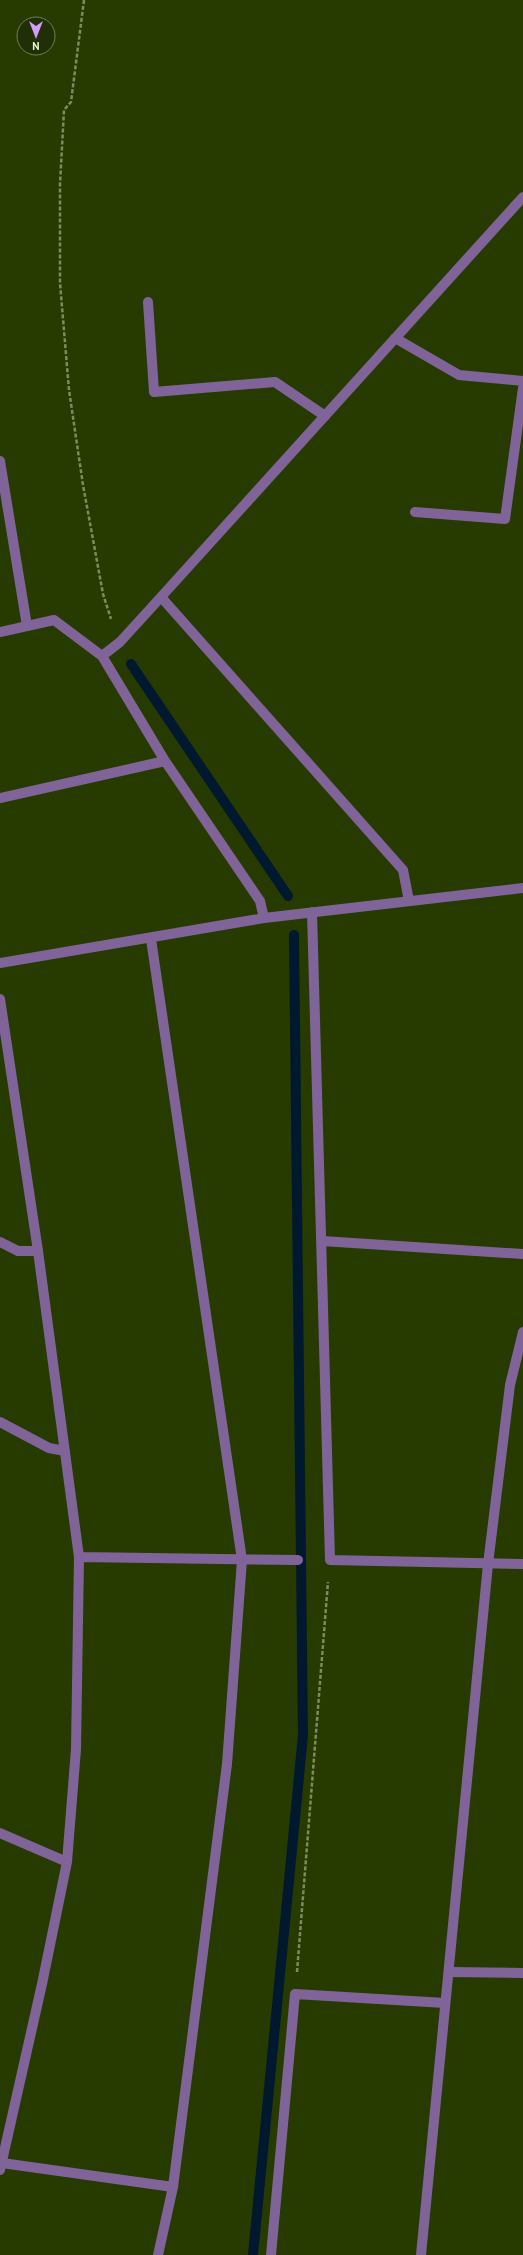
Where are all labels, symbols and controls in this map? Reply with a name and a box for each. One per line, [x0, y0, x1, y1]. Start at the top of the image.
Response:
north arrow [16, 16, 56, 56]
text: N [32, 39, 40, 53]

